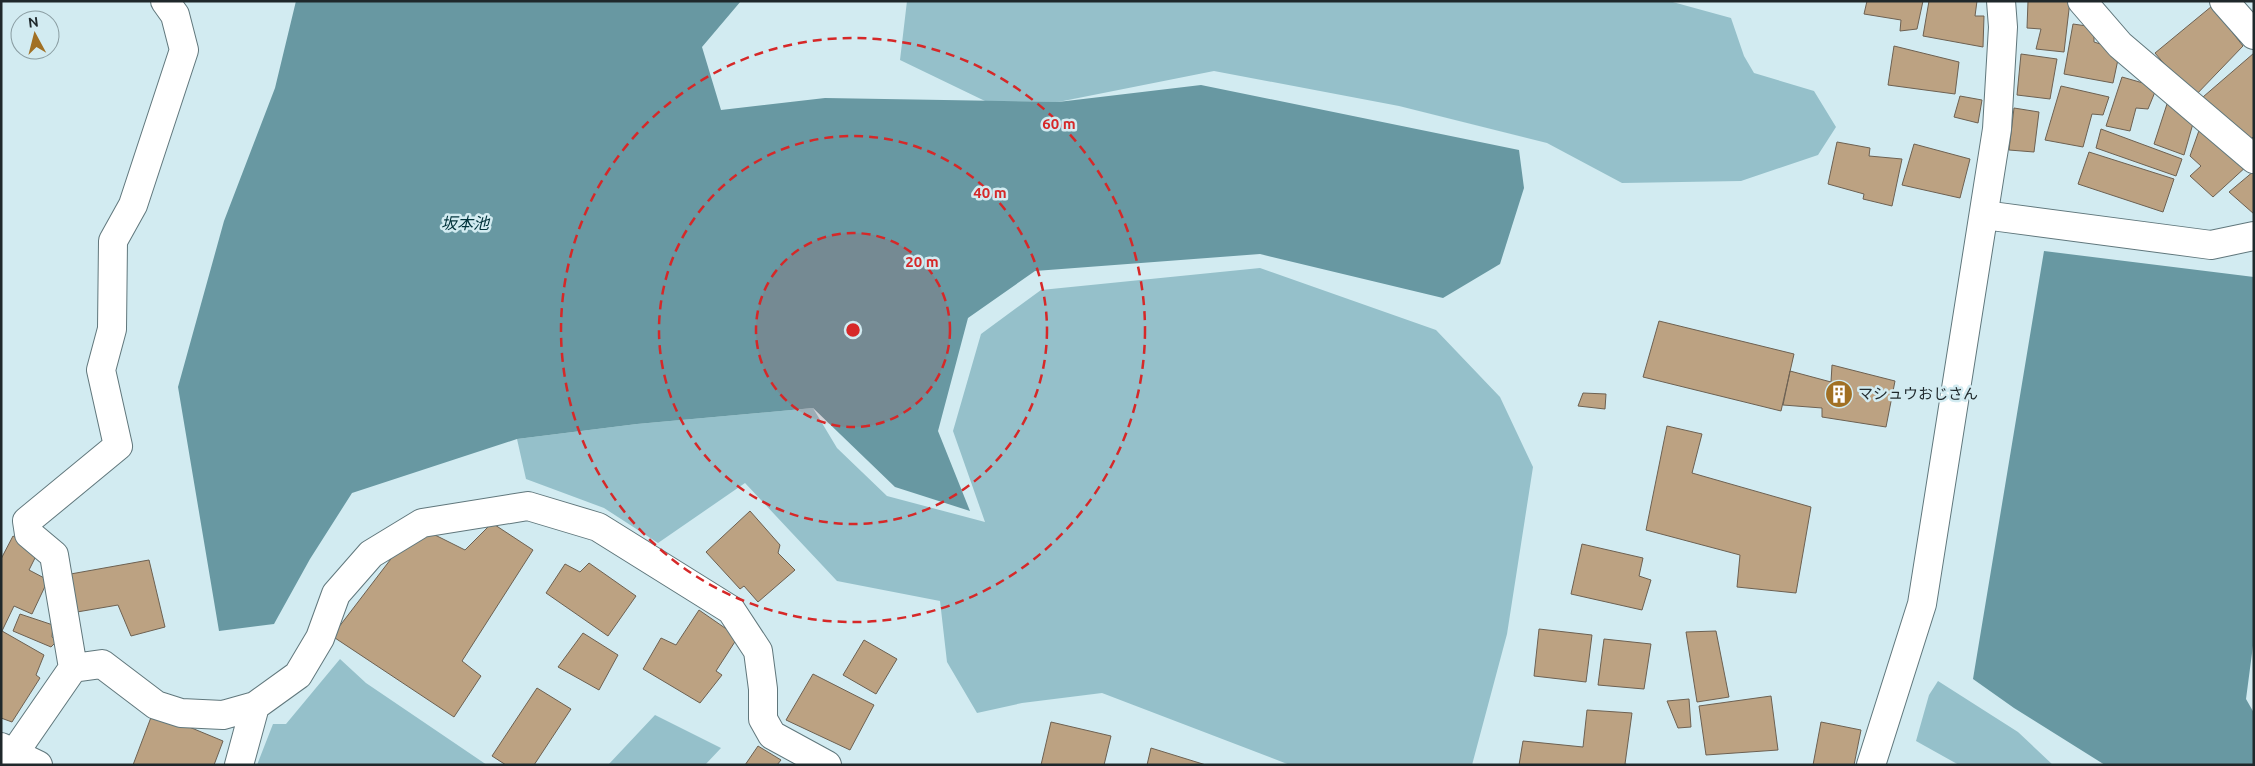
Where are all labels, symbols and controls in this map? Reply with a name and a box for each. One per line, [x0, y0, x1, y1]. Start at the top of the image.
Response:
north arrow [10, 10, 60, 60]
text: N [27, 14, 40, 31]
text: 60 m [1042, 115, 1076, 132]
text: 40 m [973, 184, 1007, 201]
water label: 坂本池 [441, 214, 491, 232]
text: 20 m [905, 253, 939, 270]
centre of rings [844, 321, 862, 339]
building icon: マシュウおじさん [1824, 379, 1854, 409]
place label: マシュウおじさん [1858, 385, 1978, 402]

